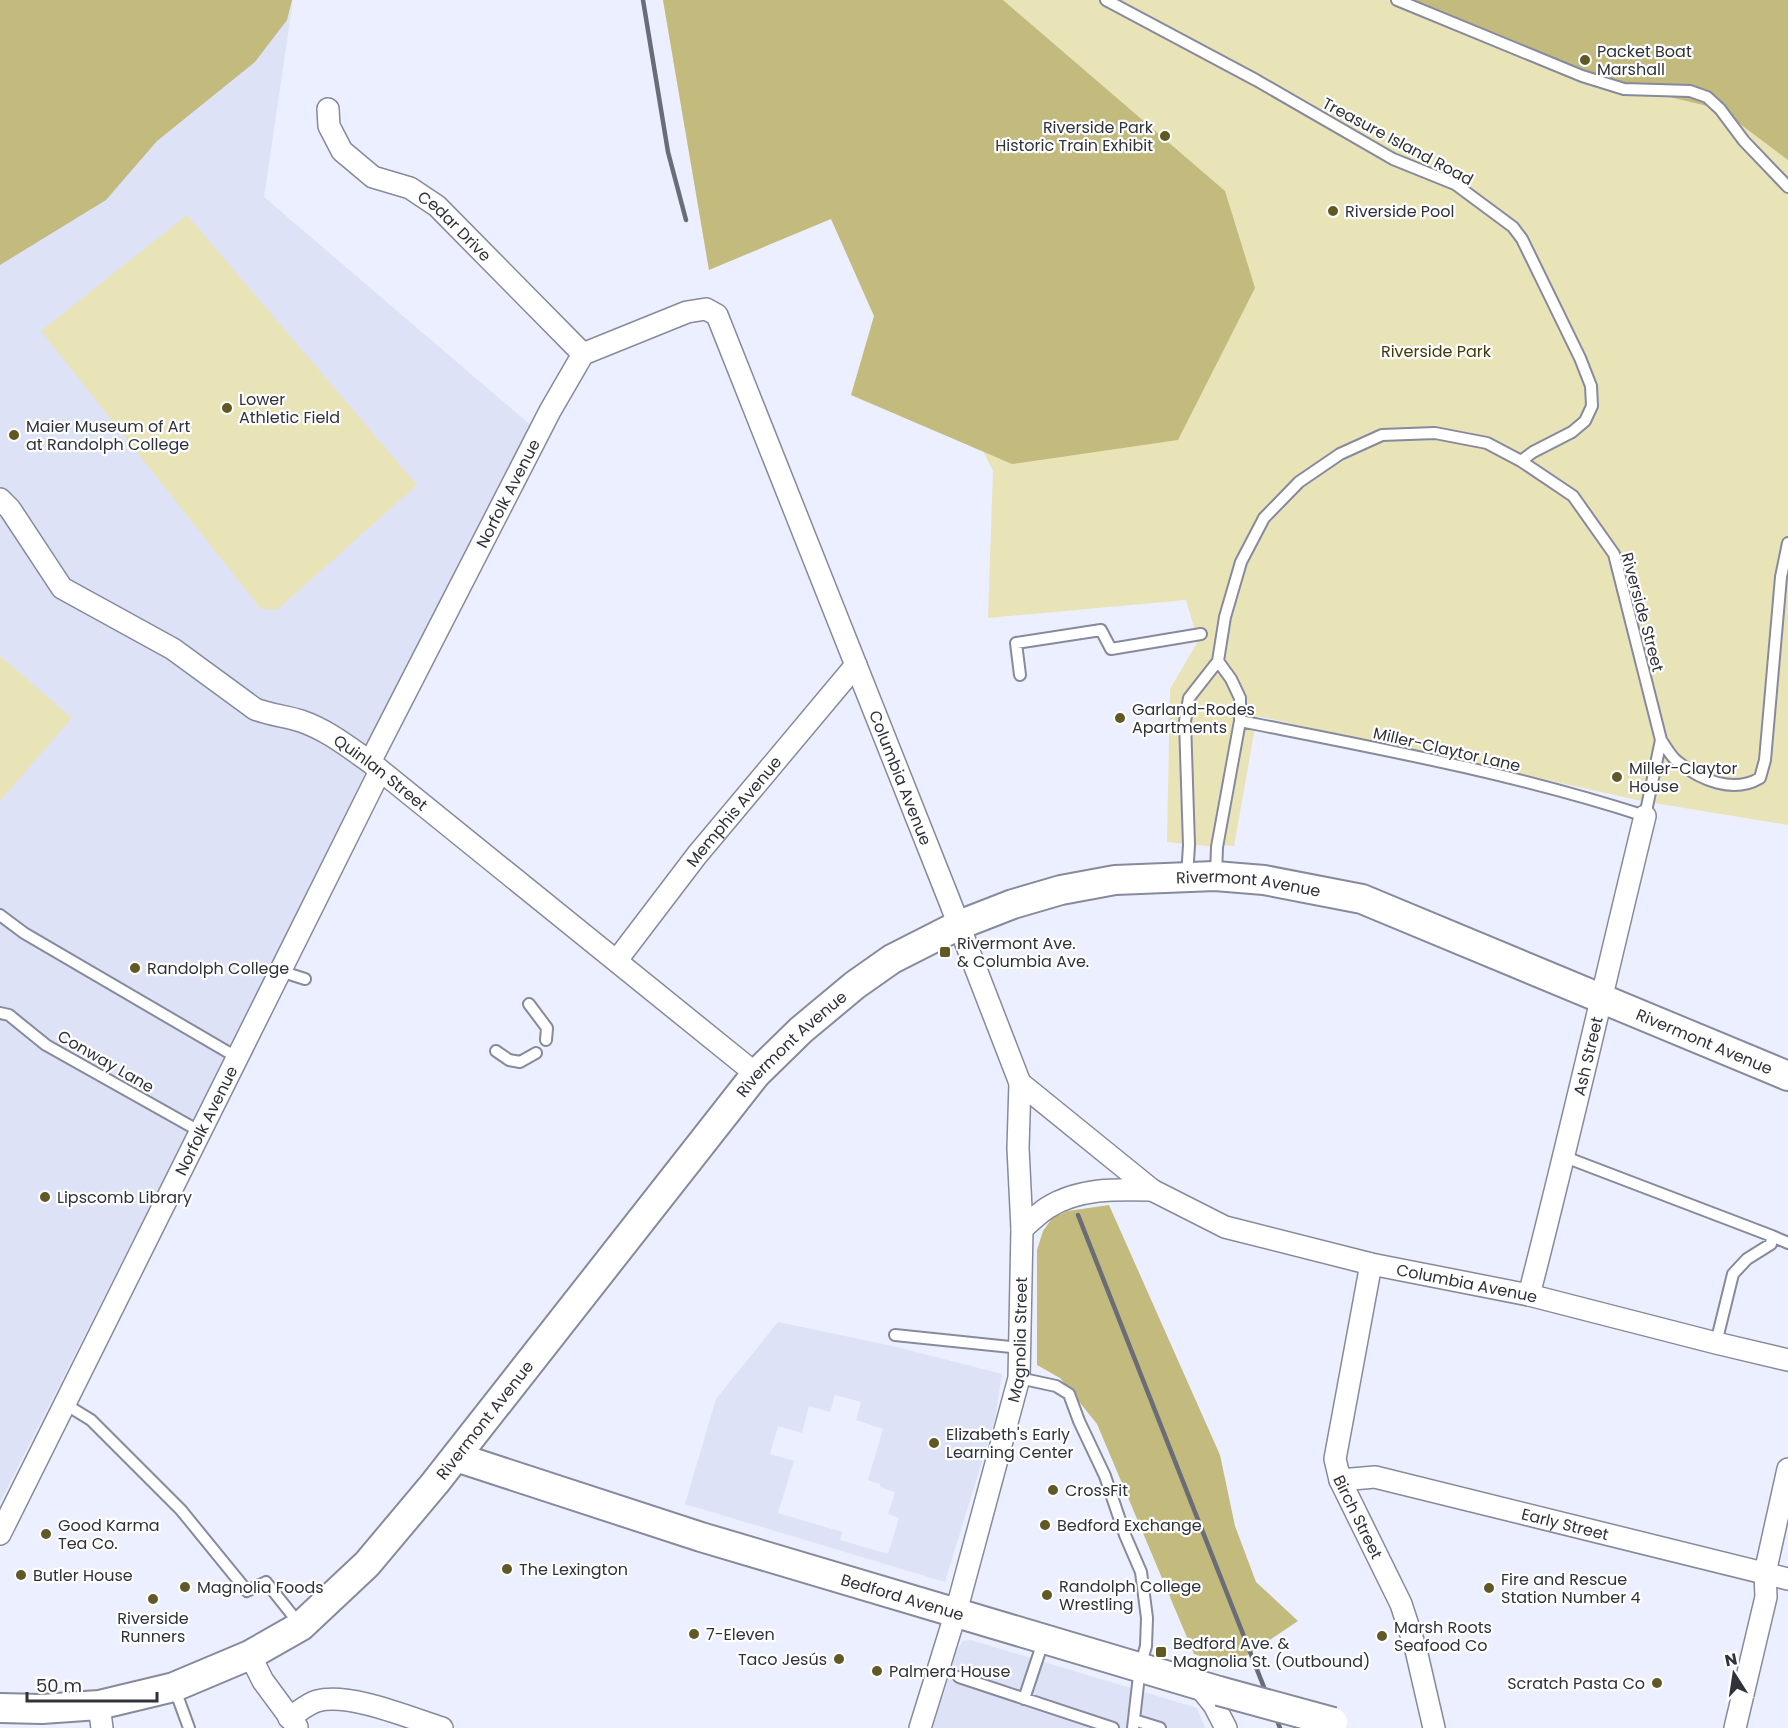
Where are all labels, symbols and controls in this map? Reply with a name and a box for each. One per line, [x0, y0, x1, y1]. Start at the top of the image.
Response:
place label: Packet Boat Marshall [1597, 40, 1692, 81]
marker: Packet Boat Marshall [1578, 53, 1592, 67]
street label: Treasure Island Road [1318, 92, 1477, 191]
place label: Riverside Park Historic Train Exhibit [995, 116, 1154, 157]
marker: Riverside Park Historic Train Exhibit [1158, 129, 1172, 143]
street label: Cedar Drive [413, 185, 496, 267]
place label: Riverside Pool [1345, 200, 1455, 223]
marker: Riverside Pool [1326, 204, 1340, 218]
park label: Riverside Park [1381, 340, 1492, 363]
place label: Lower Athletic Field [239, 388, 340, 429]
marker: Lower Athletic Field [220, 401, 234, 415]
place label: Maier Museum of Art at Randolph College [26, 415, 190, 456]
marker: Maier Museum of Art at Randolph College [7, 428, 21, 442]
street label: Norfolk Avenue [471, 435, 546, 552]
street label: Riverside Street [1616, 550, 1670, 675]
place label: Garland-Rodes Apartments [1132, 698, 1255, 739]
street label: Columbia Avenue [863, 707, 937, 849]
marker: Garland-Rodes Apartments [1113, 711, 1127, 725]
street label: Miller-Claytor Lane [1371, 721, 1523, 778]
street label: Quinlan Street [329, 729, 433, 816]
street label: Memphis Avenue [681, 751, 787, 872]
place label: Miller-Claytor House [1629, 757, 1737, 798]
marker: Miller-Claytor House [1610, 770, 1624, 784]
street label: Rivermont Avenue [1176, 865, 1323, 903]
place label: Rivermont Ave. & Columbia Ave. [957, 932, 1089, 973]
marker: Rivermont Ave. & Columbia Ave. [938, 945, 952, 959]
place label: Randolph College [147, 957, 289, 980]
marker: Randolph College [128, 961, 142, 975]
street label: Rivermont Avenue [731, 985, 852, 1102]
street label: Rivermont Avenue [1633, 1003, 1776, 1080]
street label: Ash Street [1568, 1014, 1609, 1098]
street label: Conway Lane [53, 1024, 158, 1098]
street label: Norfolk Avenue [169, 1062, 243, 1179]
place label: Lipscomb Library [57, 1186, 192, 1209]
marker: Lipscomb Library [38, 1190, 52, 1204]
street label: Columbia Avenue [1394, 1258, 1540, 1309]
street label: Magnolia Street [1002, 1277, 1033, 1405]
street label: Rivermont Avenue [431, 1356, 539, 1485]
place label: Elizabeth's Early Learning Center [946, 1423, 1073, 1464]
marker: Elizabeth's Early Learning Center [927, 1436, 941, 1450]
street label: Birch Street [1327, 1471, 1388, 1563]
place label: CrossFit [1065, 1479, 1128, 1502]
marker: CrossFit [1046, 1483, 1060, 1497]
street label: Early Street [1519, 1503, 1611, 1546]
place label: Good Karma Tea Co. [58, 1514, 160, 1555]
place label: Bedford Exchange [1057, 1514, 1202, 1537]
marker: Bedford Exchange [1038, 1518, 1052, 1532]
marker: Good Karma Tea Co. [39, 1527, 53, 1541]
place label: The Lexington [519, 1558, 628, 1581]
marker: The Lexington [500, 1562, 514, 1576]
place label: Butler House [33, 1564, 133, 1587]
marker: Butler House [14, 1568, 28, 1582]
street label: Bedford Avenue [838, 1568, 967, 1627]
place label: Fire and Rescue Station Number 4 [1501, 1568, 1641, 1609]
place label: Randolph College Wrestling [1059, 1575, 1201, 1616]
place label: Magnolia Foods [197, 1576, 324, 1599]
marker: Magnolia Foods [178, 1580, 192, 1594]
marker: Fire and Rescue Station Number 4 [1482, 1581, 1496, 1595]
marker: Randolph College Wrestling [1040, 1588, 1054, 1602]
marker: Riverside Runners [146, 1592, 160, 1606]
place label: Riverside Runners [117, 1607, 189, 1648]
place label: Marsh Roots Seafood Co [1394, 1616, 1492, 1657]
place label: 7-Eleven [706, 1623, 775, 1646]
marker: 7-Eleven [687, 1627, 701, 1641]
marker: Marsh Roots Seafood Co [1375, 1629, 1389, 1643]
place label: Bedford Ave. & Magnolia St. (Outbound) [1173, 1632, 1370, 1673]
north arrow [1704, 1644, 1764, 1704]
marker: Bedford Ave. & Magnolia St. (Outbound) [1154, 1645, 1168, 1659]
text: N [1723, 1647, 1739, 1672]
place label: Taco Jesús [738, 1648, 827, 1671]
marker: Taco Jesús [832, 1652, 846, 1666]
place label: Palmera House [889, 1660, 1010, 1683]
marker: Palmera House [870, 1664, 884, 1678]
scale bar [27, 1665, 158, 1703]
place label: Scratch Pasta Co [1507, 1672, 1645, 1695]
text: 50 m [36, 1673, 82, 1698]
marker: Scratch Pasta Co [1650, 1676, 1664, 1690]

